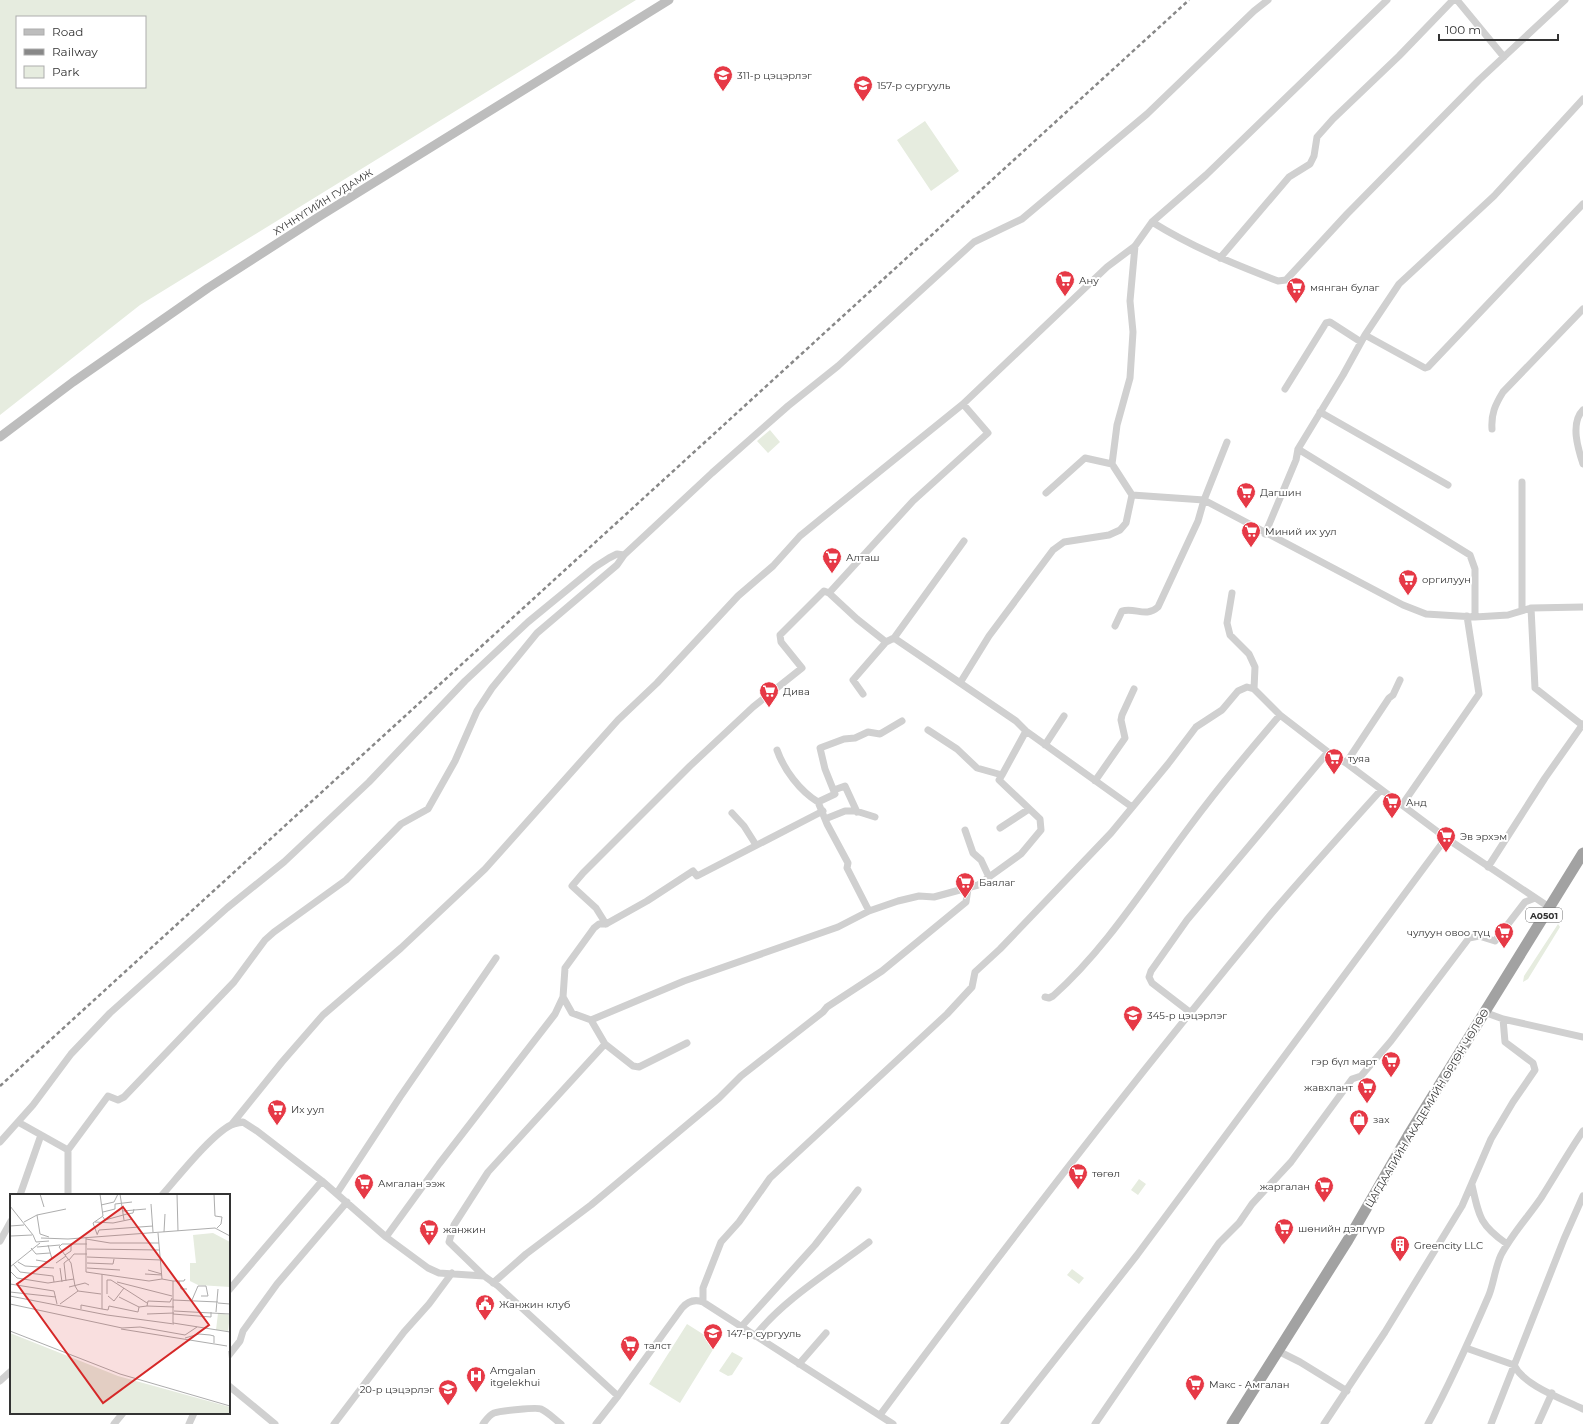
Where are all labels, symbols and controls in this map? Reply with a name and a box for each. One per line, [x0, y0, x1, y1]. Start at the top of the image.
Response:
legend [16, 16, 146, 88]
scale bar [1439, 16, 1558, 42]
text: 100 m [1445, 22, 1481, 37]
text: Road [52, 24, 83, 39]
text: Railway [52, 44, 98, 59]
text: Park [52, 64, 80, 79]
school or university icon: 311-р цэцэрлэг [712, 64, 734, 92]
place label: 311-р цэцэрлэг [737, 69, 812, 82]
school or university icon: 157-р сургууль [852, 74, 874, 102]
place label: 157-р сургууль [877, 79, 951, 92]
street label: ХҮННҮГИЙН ГУДАМЖ [271, 166, 375, 238]
supermarket icon: Ану [1054, 269, 1076, 297]
place label: Ану [1079, 274, 1099, 287]
supermarket icon: мянган булаг [1285, 276, 1307, 304]
place label: мянган булаг [1310, 281, 1380, 294]
supermarket icon: Дагшин [1235, 481, 1257, 509]
place label: Дагшин [1260, 486, 1301, 499]
supermarket icon: Миний их уул [1240, 520, 1262, 548]
place label: Миний их уул [1265, 525, 1337, 538]
supermarket icon: Алташ [821, 546, 843, 574]
place label: Алташ [846, 551, 880, 564]
supermarket icon: оргилуун [1397, 568, 1419, 596]
place label: оргилуун [1422, 573, 1471, 586]
supermarket icon: Дива [758, 680, 780, 708]
place label: Дива [783, 685, 810, 698]
supermarket icon: туяа [1323, 747, 1345, 775]
place label: туяа [1348, 752, 1370, 765]
supermarket icon: Анд [1381, 791, 1403, 819]
place label: Анд [1406, 796, 1427, 809]
supermarket icon: Эв эрхэм [1435, 825, 1457, 853]
place label: Эв эрхэм [1460, 830, 1507, 843]
supermarket icon: Баялаг [954, 871, 976, 899]
place label: Баялаг [979, 876, 1015, 889]
road number: A0501 [1526, 908, 1562, 922]
supermarket icon: чулуун овоо түц [1493, 921, 1515, 949]
place label: чулуун овоо түц [1407, 926, 1490, 939]
school or university icon: 345-р цэцэрлэг [1122, 1004, 1144, 1032]
street label: ЦАГДААГИЙН АКАДЕМИЙН ӨРГӨН ЧӨЛӨӨ [1362, 1006, 1492, 1210]
place label: 345-р цэцэрлэг [1147, 1009, 1227, 1022]
supermarket icon: гэр бүл март [1380, 1050, 1402, 1078]
place label: гэр бүл март [1311, 1055, 1377, 1068]
supermarket icon: жавхлант [1356, 1076, 1378, 1104]
place label: жавхлант [1304, 1081, 1353, 1094]
supermarket icon: Их уул [266, 1098, 288, 1126]
place label: Их уул [291, 1103, 324, 1116]
shop icon: зах [1348, 1108, 1370, 1136]
place label: зах [1373, 1113, 1390, 1126]
supermarket icon: төгөл [1067, 1162, 1089, 1190]
place label: төгөл [1092, 1167, 1120, 1180]
supermarket icon: Амгалан ээж [353, 1172, 375, 1200]
supermarket icon: жаргалан [1313, 1175, 1335, 1203]
place label: Амгалан ээж [378, 1177, 446, 1190]
place label: жаргалан [1260, 1180, 1310, 1193]
inset map [10, 1194, 230, 1414]
supermarket icon: шөнийн дэлгүүр [1273, 1217, 1295, 1245]
supermarket icon: жанжин [418, 1218, 440, 1246]
place label: шөнийн дэлгүүр [1298, 1222, 1385, 1235]
place label: жанжин [443, 1223, 486, 1236]
building icon: Greencity LLC [1389, 1234, 1411, 1262]
place label: Greencity LLC [1414, 1239, 1483, 1252]
public building icon: Жанжин клуб [474, 1293, 496, 1321]
place label: Жанжин клуб [499, 1298, 571, 1311]
school or university icon: 147-р сургууль [702, 1322, 724, 1350]
place label: 147-р сургууль [727, 1327, 801, 1340]
supermarket icon: талст [619, 1334, 641, 1362]
place label: талст [644, 1339, 671, 1352]
place label: Amgalan itgelekhui [490, 1364, 540, 1389]
hospital icon: Amgalan itgelekhui [465, 1365, 487, 1393]
supermarket icon: Макс - Амгалан [1184, 1373, 1206, 1401]
school or university icon: 20-р цэцэрлэг [437, 1378, 459, 1406]
place label: Макс - Амгалан [1209, 1378, 1290, 1391]
place label: 20-р цэцэрлэг [360, 1383, 434, 1396]

